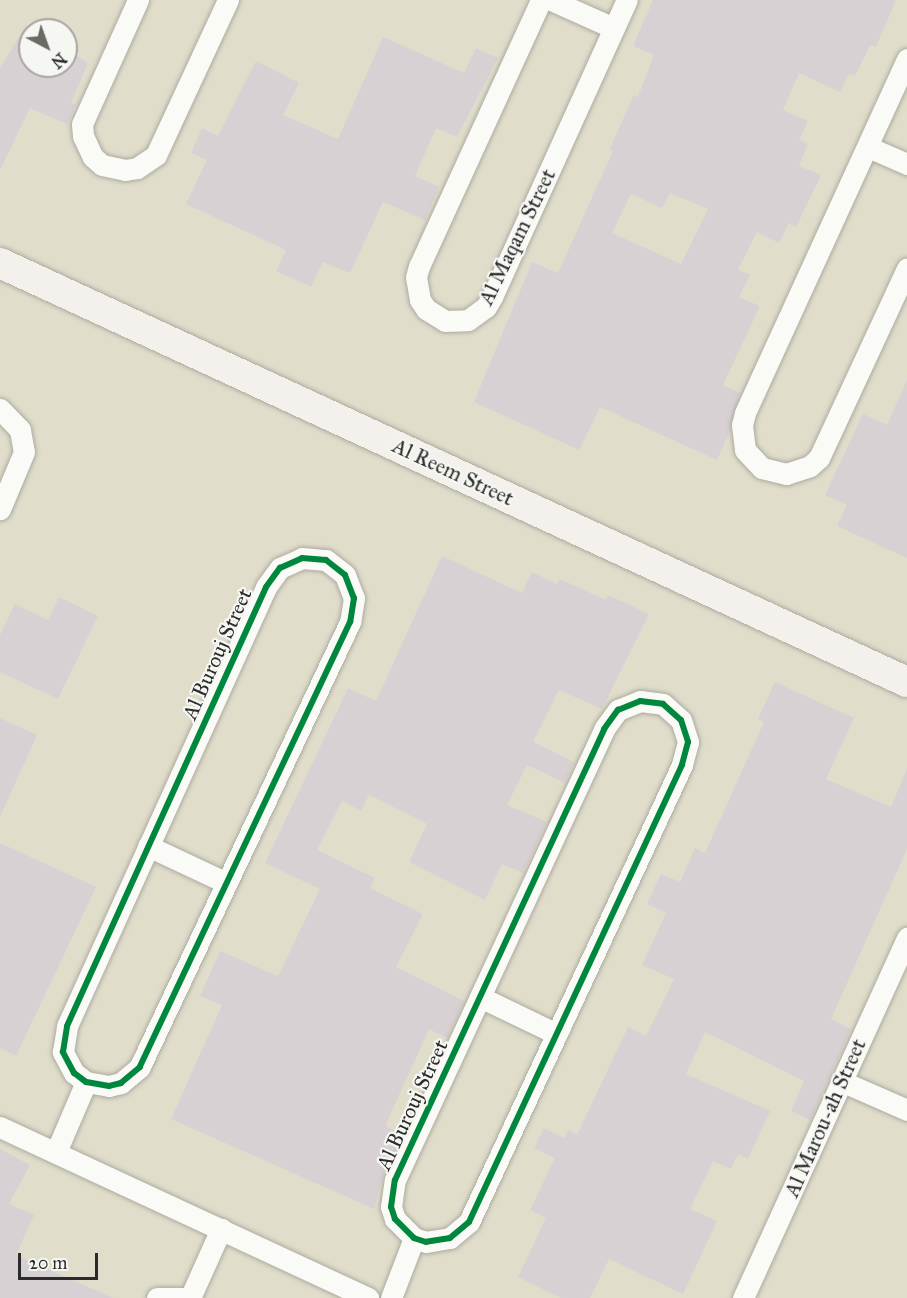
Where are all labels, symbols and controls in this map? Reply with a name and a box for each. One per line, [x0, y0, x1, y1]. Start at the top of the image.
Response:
north arrow [18, 18, 78, 78]
text: N [47, 49, 70, 72]
street label: Al Maqam Street [473, 165, 561, 309]
street label: Al Reem Street [388, 433, 518, 511]
street label: Al Burouj Street [177, 585, 257, 723]
street label: Al Marou-ah Street [779, 1035, 871, 1201]
street label: Al Burouj Street [371, 1036, 453, 1174]
scale bar [21, 1241, 100, 1279]
text: 20 m [29, 1252, 67, 1274]

